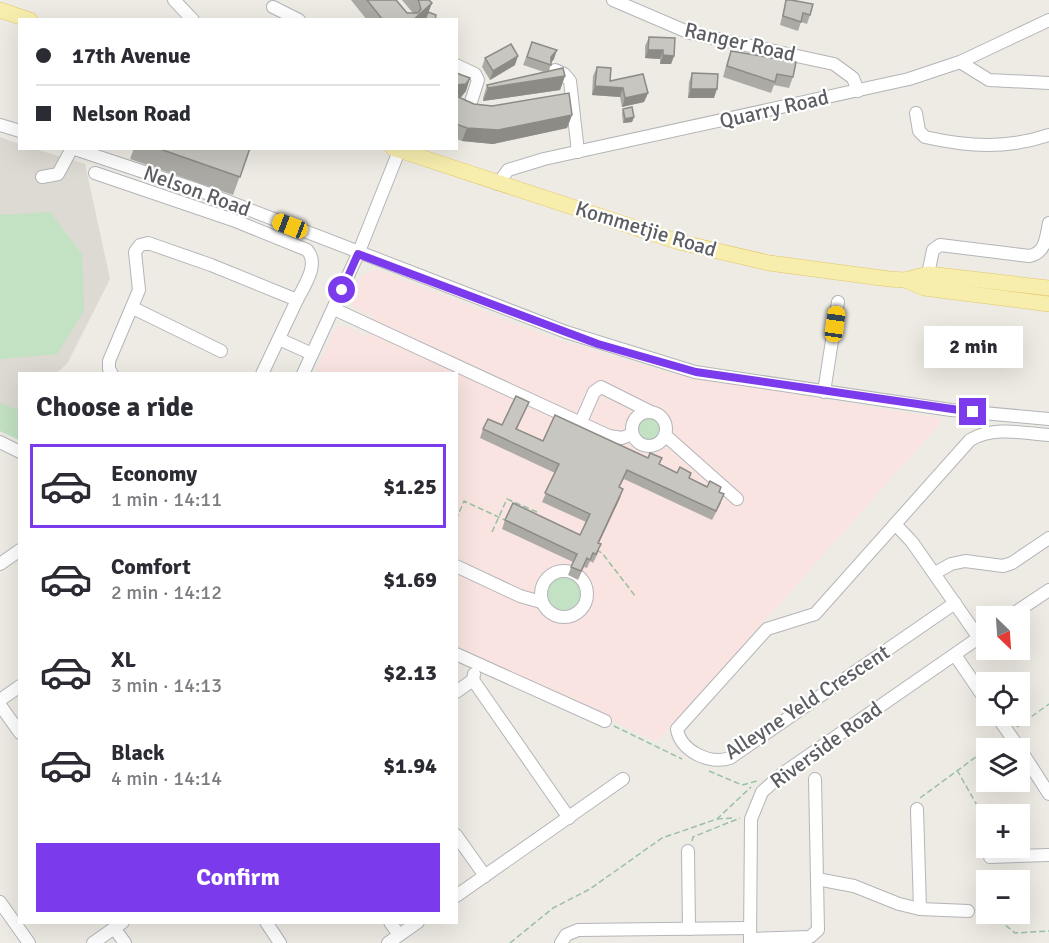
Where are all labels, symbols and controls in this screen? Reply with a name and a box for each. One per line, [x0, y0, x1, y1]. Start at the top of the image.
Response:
street label: Ranger Road [682, 17, 798, 67]
text: 17th Avenue [72, 42, 191, 69]
street label: Quarry Road [717, 84, 831, 134]
text: Nelson Road [72, 100, 191, 127]
street label: Nelson Road [140, 160, 254, 222]
street label: Kommetjie Road [572, 195, 720, 263]
car [270, 211, 310, 241]
route start [328, 276, 355, 303]
car [824, 305, 846, 343]
callout: 2 min [924, 325, 1022, 367]
text: 2 min [949, 334, 998, 359]
text: Choose a ride [36, 391, 194, 424]
route end [959, 398, 986, 425]
icon: car [39, 459, 93, 513]
text: Economy [111, 460, 197, 487]
text: $1.25 [383, 473, 437, 500]
text: 1 min · 14:11 [111, 487, 222, 512]
icon: car [39, 552, 93, 606]
text: Comfort [111, 553, 191, 580]
text: $1.69 [383, 566, 437, 593]
text: 2 min · 14:12 [111, 580, 222, 605]
north arrow [976, 606, 1030, 660]
map controls [976, 606, 1030, 924]
street label: Alleyne Yeld Crescent [720, 639, 894, 765]
icon: car [39, 645, 93, 699]
text: XL [111, 646, 136, 673]
text: $2.13 [383, 659, 437, 686]
button: locate [976, 672, 1030, 726]
text: 3 min · 14:13 [111, 673, 222, 698]
street label: Riverside Road [765, 696, 887, 794]
icon: car [39, 738, 93, 792]
button: layers [976, 738, 1030, 792]
text: Black [111, 739, 165, 766]
text: $1.94 [383, 752, 437, 779]
text: 4 min · 14:14 [111, 766, 222, 791]
button: + [976, 804, 1030, 858]
button: Confirm [36, 843, 440, 912]
button: − [976, 870, 1030, 924]

